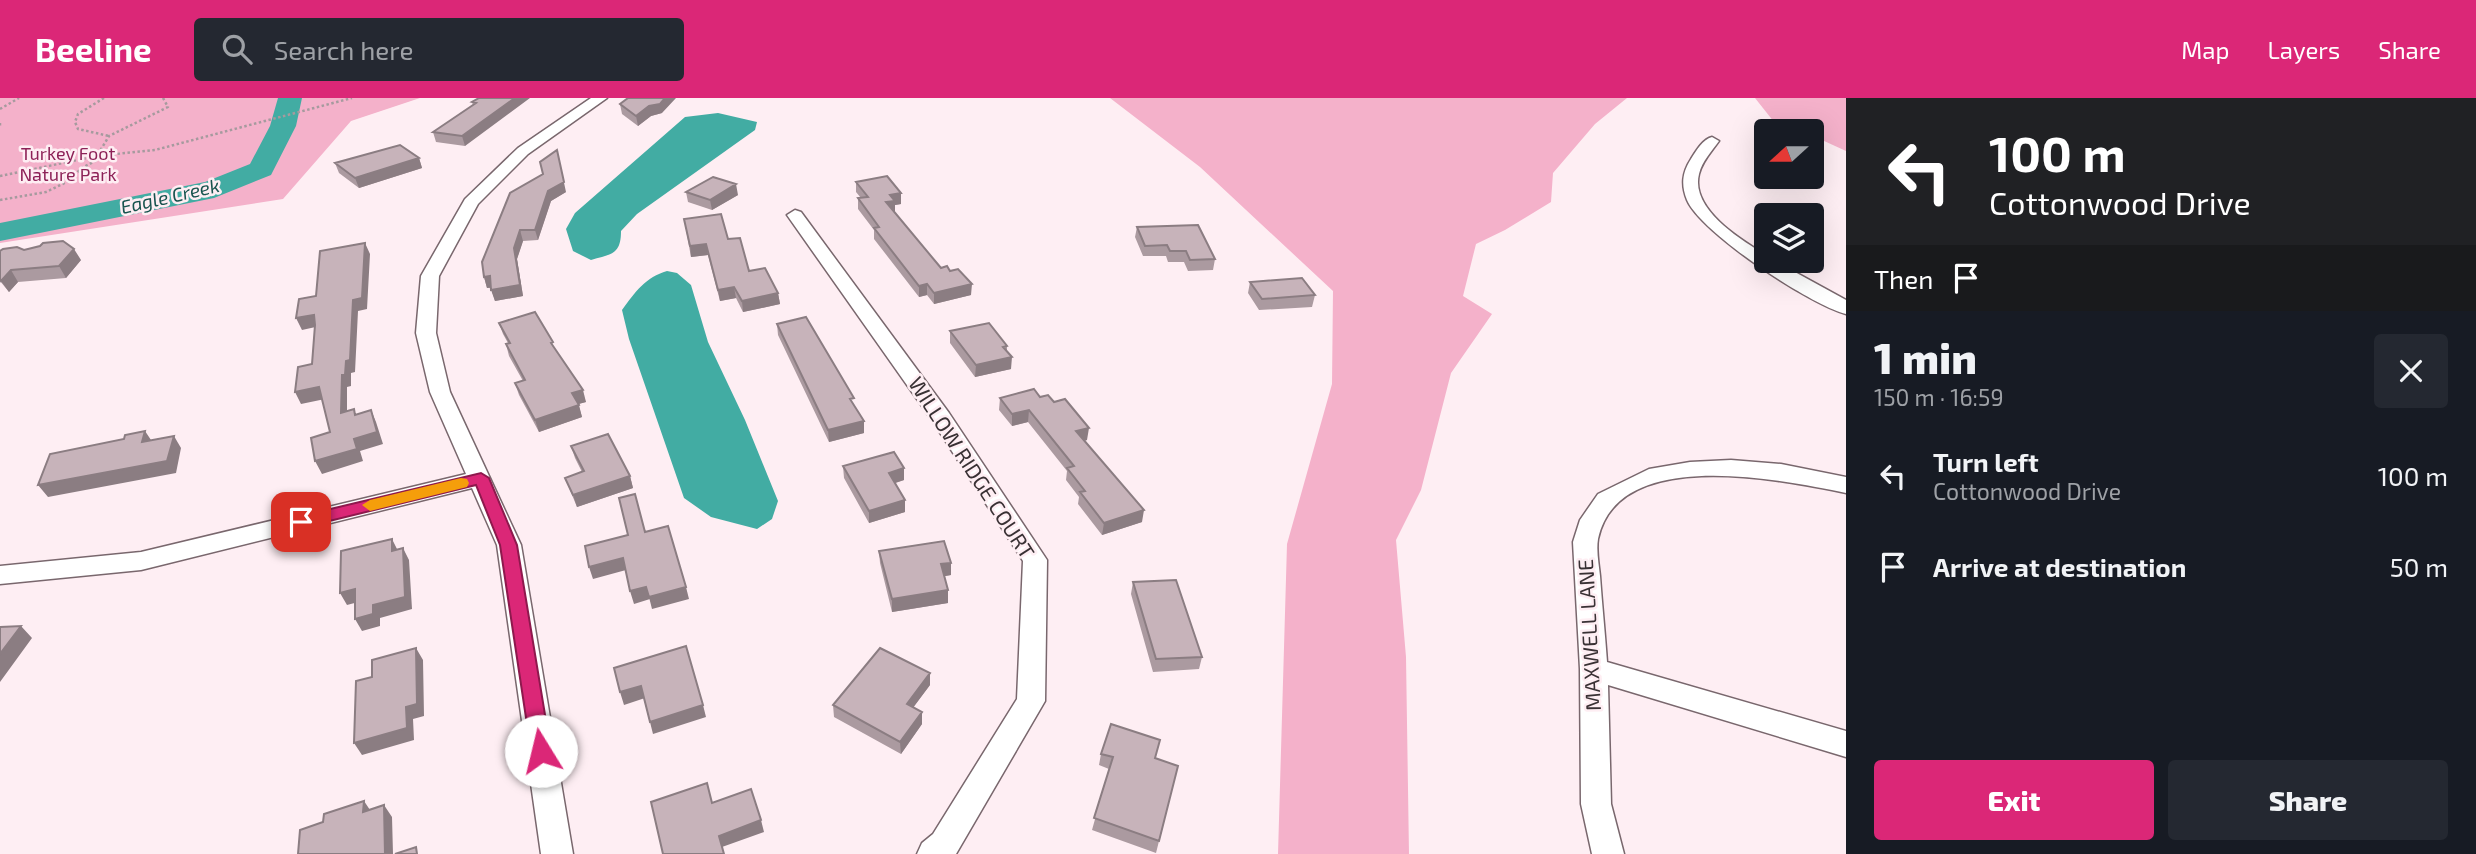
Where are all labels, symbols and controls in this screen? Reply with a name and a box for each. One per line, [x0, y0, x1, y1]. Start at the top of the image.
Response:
search box [194, 18, 684, 81]
text: Beeline [35, 29, 152, 69]
icon: search [218, 30, 256, 68]
text: Search here [274, 34, 413, 65]
text: Map [2181, 35, 2229, 64]
text: Layers [2267, 35, 2340, 64]
text: Share [2378, 35, 2441, 64]
north arrow [1754, 119, 1824, 189]
map controls [1754, 119, 1824, 273]
text: 100 m [1989, 123, 2126, 182]
icon: left [1874, 126, 1965, 217]
park label: Turkey Foot Nature Park [19, 142, 117, 185]
water label: Eagle Creek [118, 173, 222, 218]
text: Cottonwood Drive [1989, 183, 2251, 221]
button: layers [1754, 203, 1824, 273]
icon: arrive [1947, 259, 1985, 297]
text: Then [1874, 263, 1933, 294]
text: 1 min [1874, 332, 1977, 382]
button: close [2374, 334, 2448, 408]
street label: WILLOW RIDGE COURT [904, 372, 1040, 563]
text: 150 m · 16:59 [1874, 383, 2004, 411]
text: Turn left [1933, 446, 2039, 477]
icon: left [1874, 457, 1912, 495]
text: 100 m [2378, 460, 2448, 491]
text: Cottonwood Drive [1933, 477, 2121, 505]
pin [271, 492, 331, 552]
icon: arrive [282, 503, 320, 541]
icon: arrive [1874, 548, 1912, 586]
text: Arrive at destination [1933, 551, 2186, 582]
text: 50 m [2390, 551, 2448, 582]
street label: MAXWELL LANE [1572, 558, 1605, 712]
position arrow [504, 714, 578, 788]
button: Exit [1874, 760, 2154, 840]
button: Share [2168, 760, 2448, 840]

